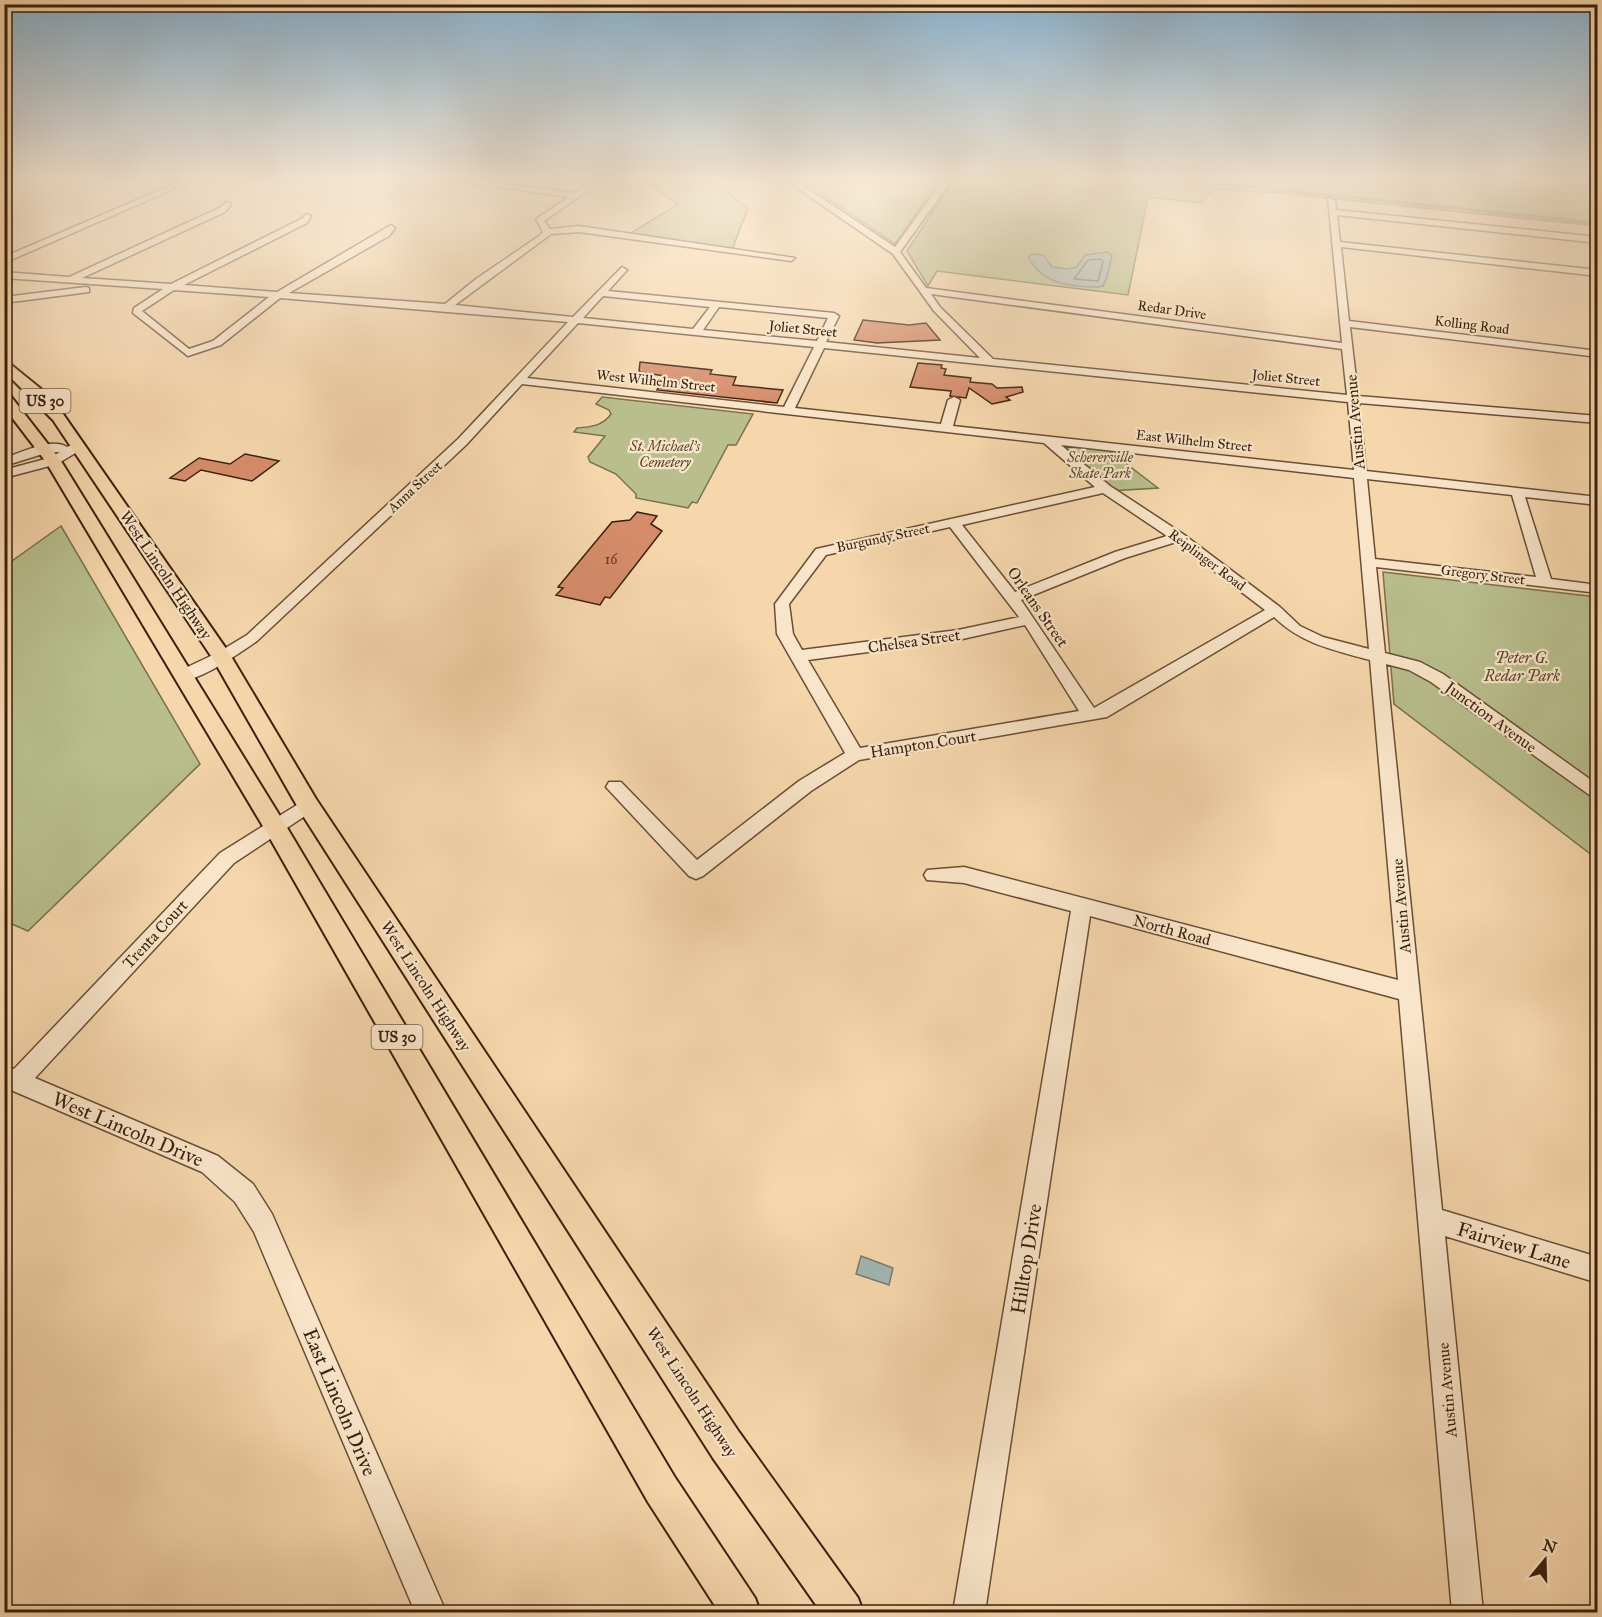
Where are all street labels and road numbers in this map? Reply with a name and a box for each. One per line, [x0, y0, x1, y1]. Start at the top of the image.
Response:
street label: Redar Drive [1137, 297, 1208, 323]
street label: Kolling Road [1434, 312, 1510, 338]
street label: Joliet Street [766, 317, 838, 342]
street label: West Wilhelm Street [596, 366, 716, 396]
street label: Joliet Street [1249, 366, 1321, 391]
street label: Austin Avenue [1341, 373, 1369, 471]
road number: US 30 [20, 389, 70, 413]
street label: East Wilhelm Street [1135, 426, 1253, 456]
street label: Anna Street [383, 457, 446, 517]
street label: West Lincoln Highway [115, 507, 216, 644]
street label: Burgundy Street [835, 520, 931, 556]
street label: Reiplinger Road [1165, 526, 1249, 594]
street label: Gregory Street [1440, 561, 1526, 589]
street label: Orleans Street [1003, 563, 1073, 651]
street label: Chelsea Street [867, 625, 962, 657]
street label: Junction Avenue [1439, 676, 1541, 758]
street label: Hampton Court [869, 726, 978, 762]
street label: Austin Avenue [1387, 857, 1415, 955]
street label: Trenta Court [118, 896, 192, 972]
street label: North Road [1131, 911, 1213, 949]
street label: West Lincoln Highway [376, 917, 475, 1056]
road number: US 30 [372, 1025, 422, 1049]
street label: West Lincoln Drive [49, 1086, 207, 1172]
street label: Hilltop Drive [1005, 1202, 1047, 1316]
street label: Fairview Lane [1454, 1216, 1574, 1274]
street label: West Lincoln Highway [642, 1323, 741, 1462]
street label: East Lincoln Drive [298, 1325, 382, 1479]
street label: Austin Avenue [1433, 1341, 1461, 1439]

